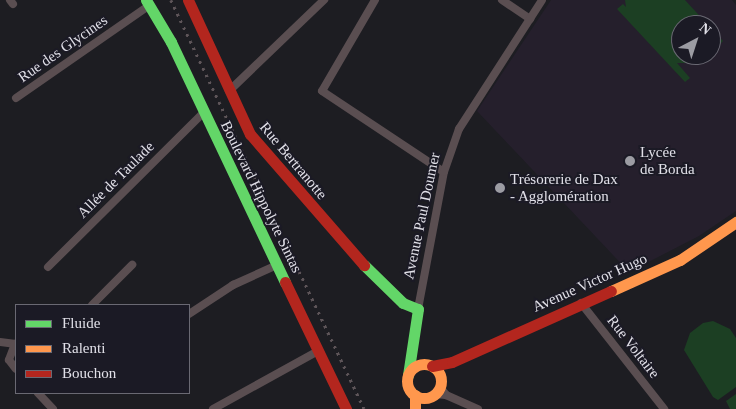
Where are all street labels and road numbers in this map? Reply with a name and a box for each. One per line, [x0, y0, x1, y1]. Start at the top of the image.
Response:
street label: Rue des Glycines [15, 12, 111, 86]
street label: Boulevard Hippolyte Sintas [216, 118, 306, 276]
street label: Rue Bertranotte [255, 119, 331, 203]
street label: Allée de Taulade [74, 138, 158, 222]
street label: Avenue Paul Doumer [400, 151, 444, 281]
street label: Avenue Victor Hugo [530, 250, 650, 316]
street label: Rue Voltaire [603, 312, 663, 382]

